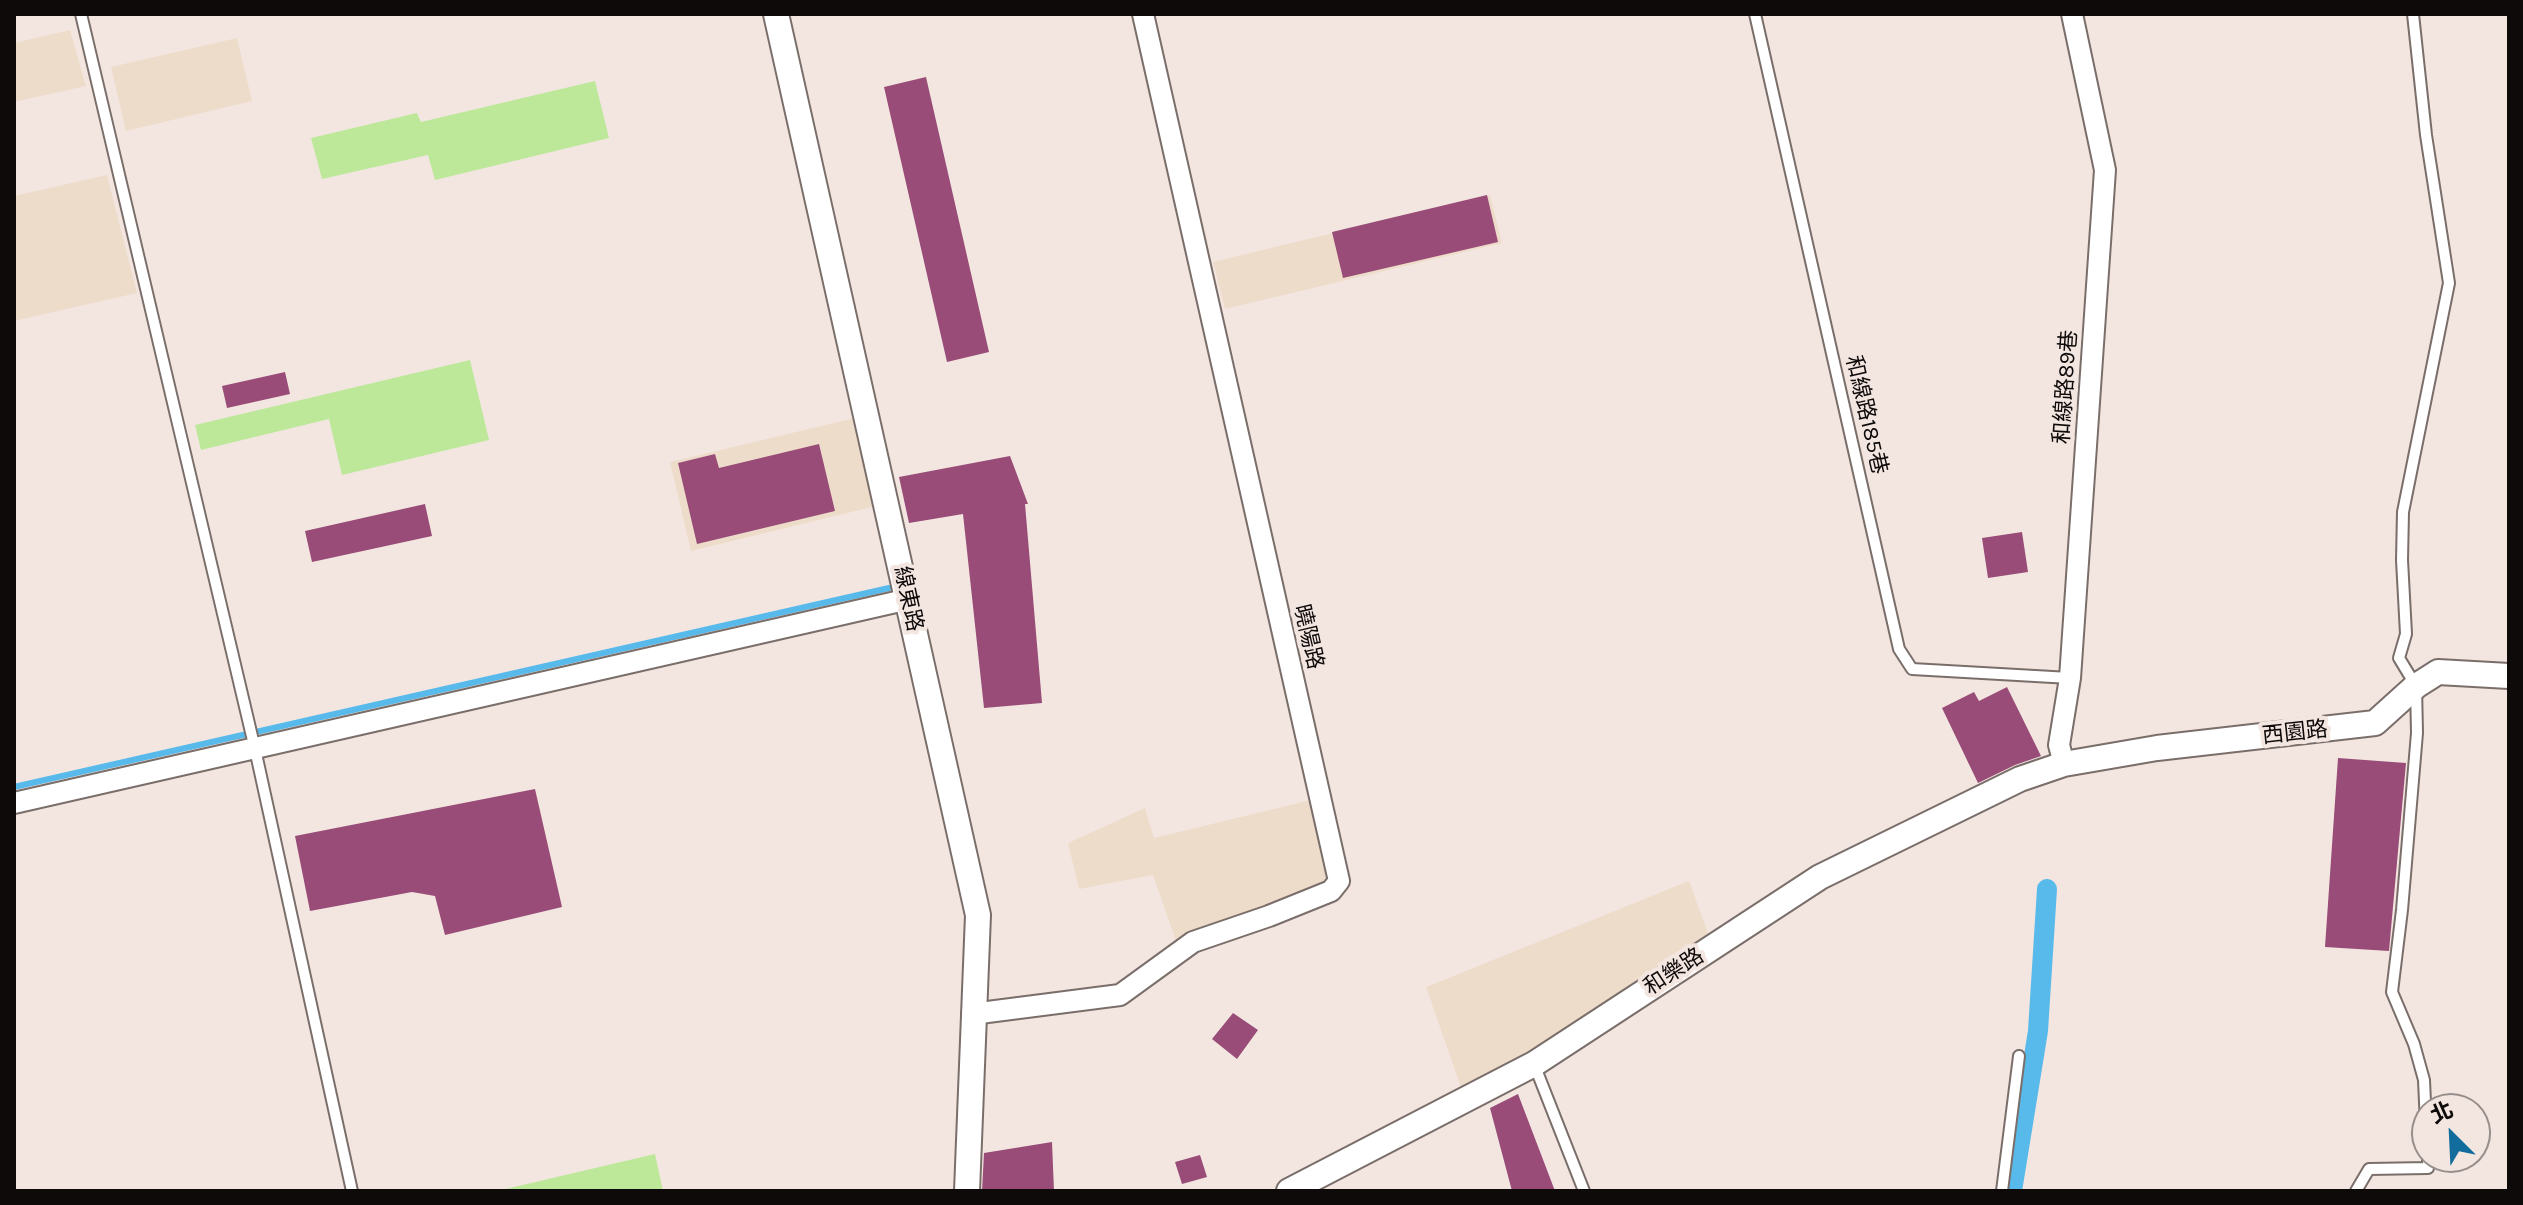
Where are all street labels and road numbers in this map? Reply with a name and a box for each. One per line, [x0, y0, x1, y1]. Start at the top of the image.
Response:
street label: 和線路89巷 [2049, 329, 2083, 445]
street label: 和線路185巷 [1840, 353, 1892, 477]
street label: 線東路 [888, 564, 928, 634]
street label: 曉陽路 [1288, 602, 1328, 672]
street label: 西園路 [2261, 716, 2329, 750]
street label: 和樂路 [1639, 943, 1709, 1001]

